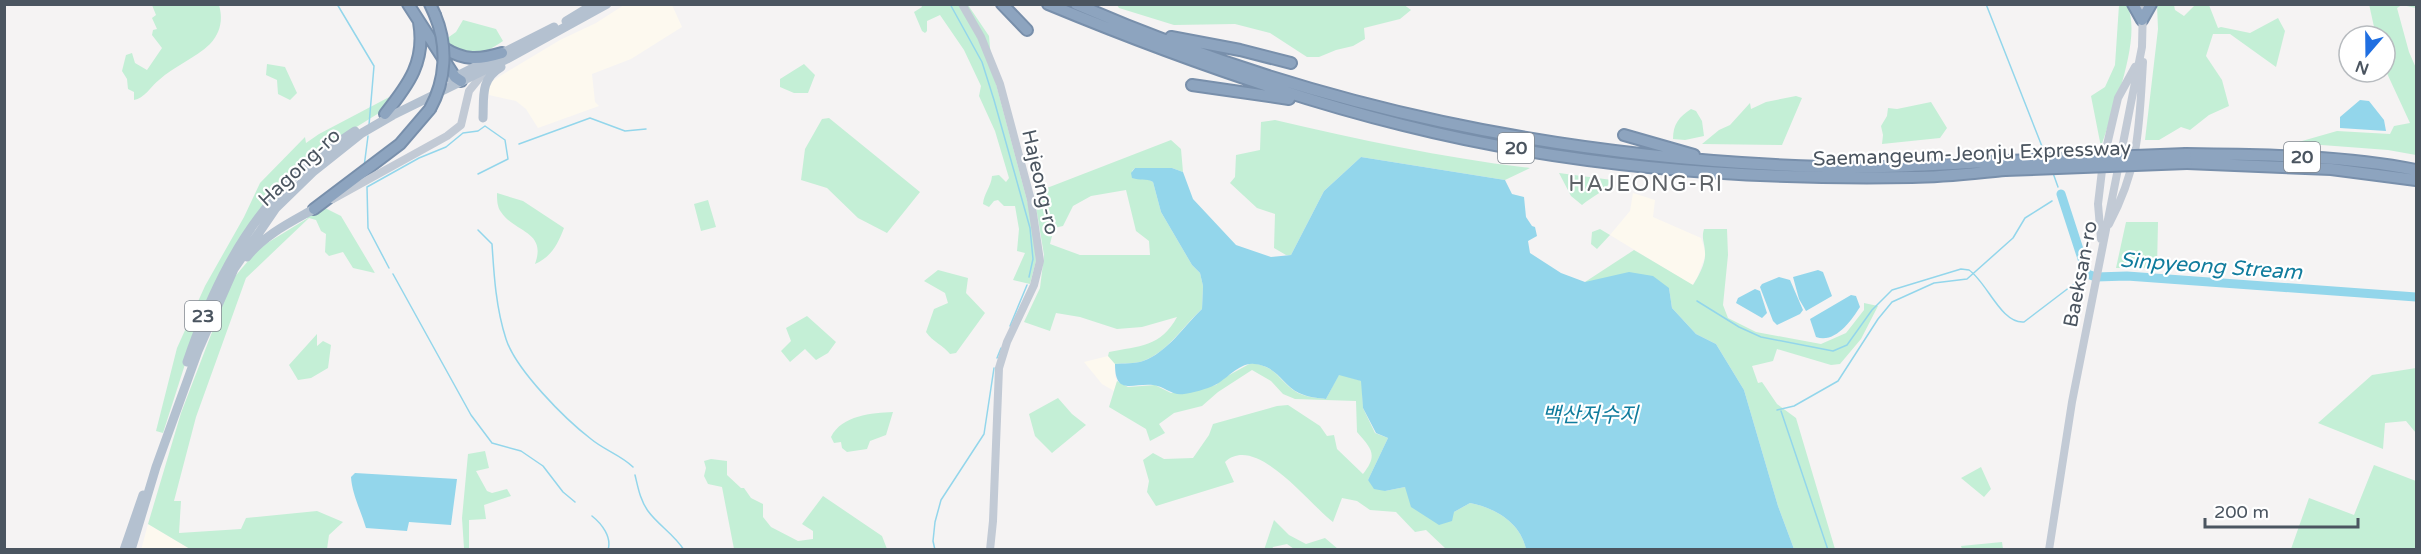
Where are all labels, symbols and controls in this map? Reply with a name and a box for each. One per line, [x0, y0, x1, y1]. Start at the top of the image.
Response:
north arrow [2337, 24, 2397, 84]
text: N [2353, 56, 2372, 79]
street label: Hagong-ro [254, 124, 346, 212]
street label: Hajeong-ro [1016, 127, 1064, 237]
road number: 20 [1498, 133, 1534, 163]
street label: Saemangeum-Jeonju Expressway [1813, 136, 2132, 172]
road number: 20 [2284, 142, 2320, 172]
district label: HAJEONG-RI [1568, 171, 1724, 197]
street label: Baeksan-ro [2059, 219, 2103, 329]
water label: Sinpyeong Stream [2119, 248, 2304, 285]
road number: 23 [185, 301, 221, 331]
water label: 백산저수지 [1542, 403, 1640, 428]
scale bar [2205, 491, 2358, 529]
text: 200 m [2214, 501, 2269, 523]

